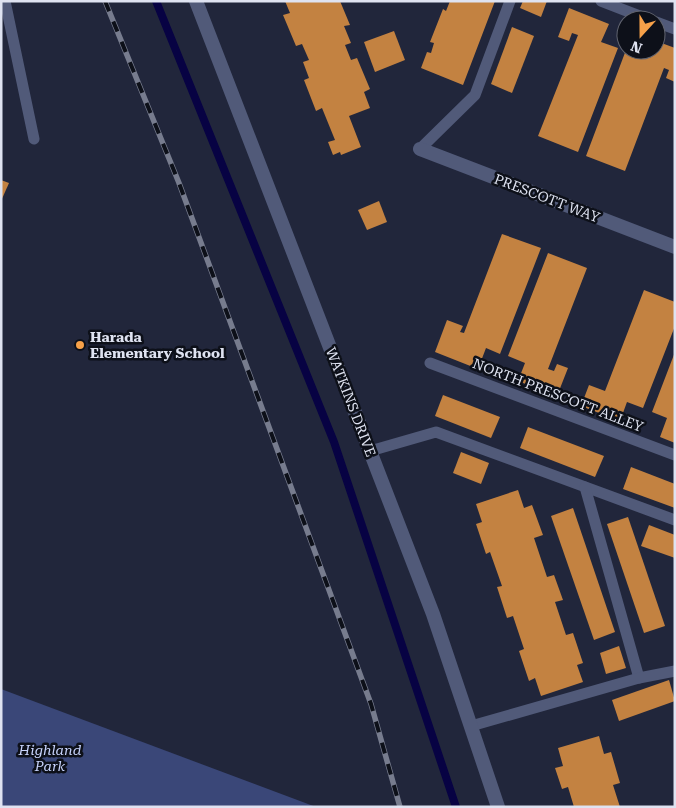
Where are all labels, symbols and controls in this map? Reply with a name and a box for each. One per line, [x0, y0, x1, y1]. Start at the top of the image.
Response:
north arrow [616, 10, 666, 60]
text: N [628, 38, 644, 57]
street label: PRESCOTT WAY [492, 170, 602, 226]
place label: Harada Elementary School [90, 329, 225, 361]
marker: Harada Elementary School [74, 339, 86, 351]
street label: WATKINS DRIVE [323, 345, 379, 459]
street label: NORTH PRESCOTT ALLEY [470, 355, 646, 435]
park label: Highland Park [18, 742, 82, 774]

